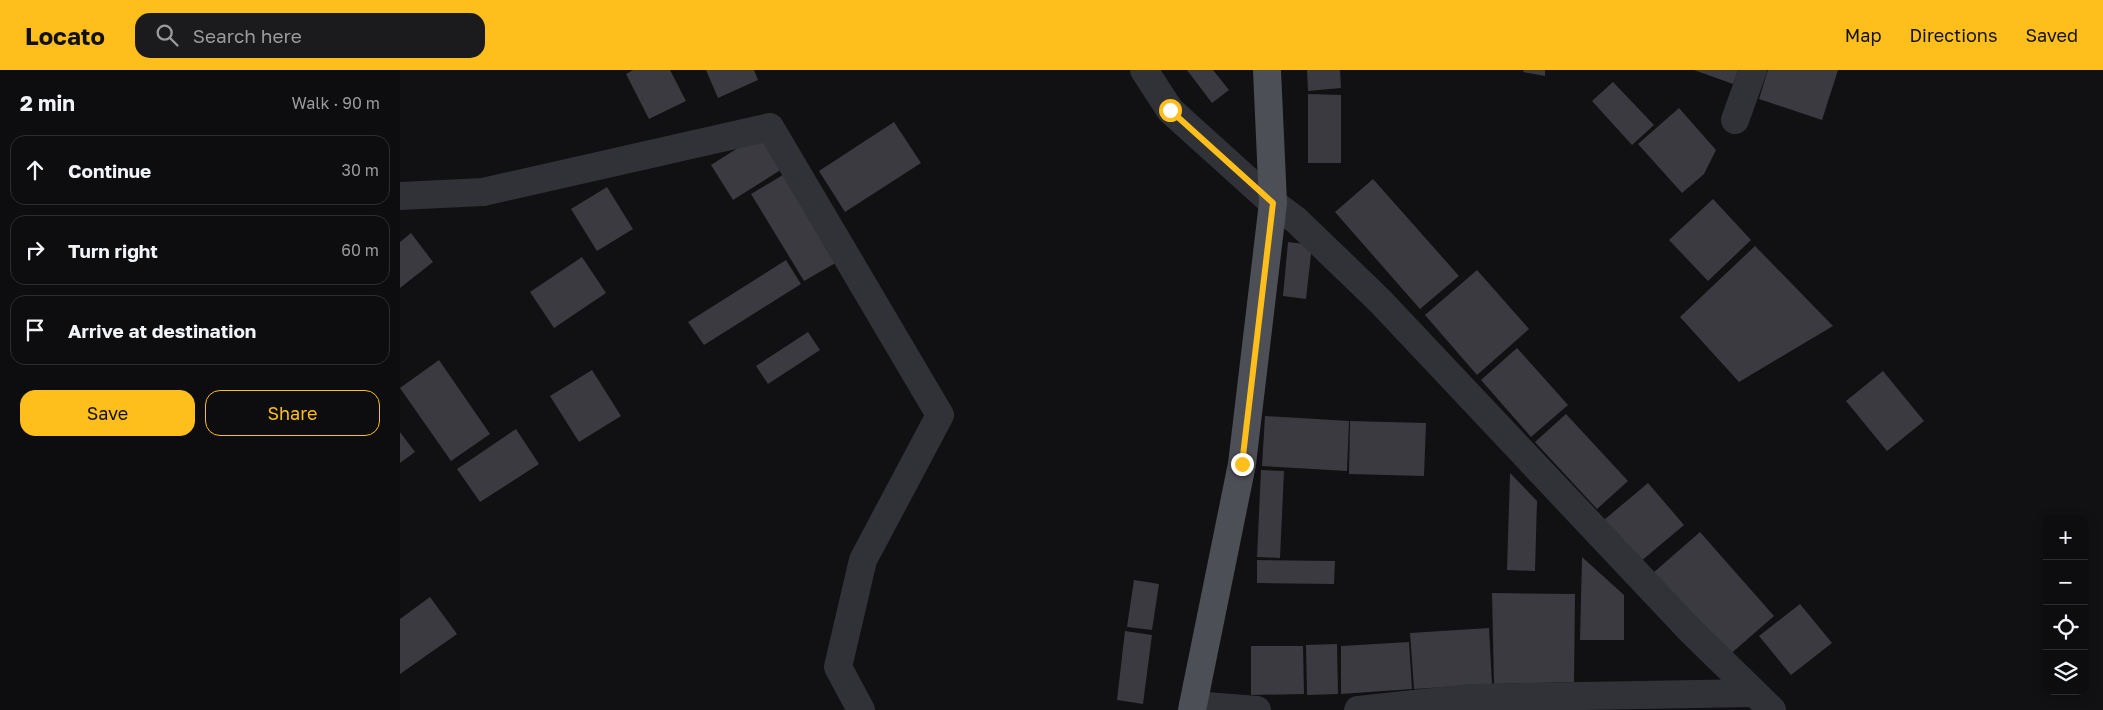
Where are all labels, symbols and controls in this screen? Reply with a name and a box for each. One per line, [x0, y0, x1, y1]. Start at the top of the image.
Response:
search box [135, 13, 485, 58]
text: Locato [25, 21, 105, 50]
icon: search [153, 21, 181, 49]
text: Search here [193, 24, 302, 47]
text: Map [1845, 24, 1881, 46]
text: Directions [1909, 24, 1997, 46]
text: Saved [2025, 24, 2078, 46]
text: 2 min [20, 90, 75, 116]
text: Walk · 90 m [292, 93, 380, 113]
route start [1159, 99, 1182, 122]
icon: ahead [21, 156, 49, 184]
text: Continue [68, 159, 151, 182]
text: 30 m [342, 160, 379, 180]
icon: right [21, 236, 49, 264]
text: Turn right [68, 239, 158, 262]
text: 60 m [341, 240, 379, 260]
icon: arrive [21, 316, 49, 344]
text: Arrive at destination [68, 319, 256, 342]
button: Save [20, 390, 195, 436]
button: Share [205, 390, 380, 436]
route end [1231, 453, 1254, 476]
map controls [2043, 515, 2088, 695]
button: + [2043, 515, 2088, 560]
button: − [2043, 560, 2088, 605]
button: locate [2043, 605, 2088, 650]
button: layers [2043, 650, 2088, 695]

